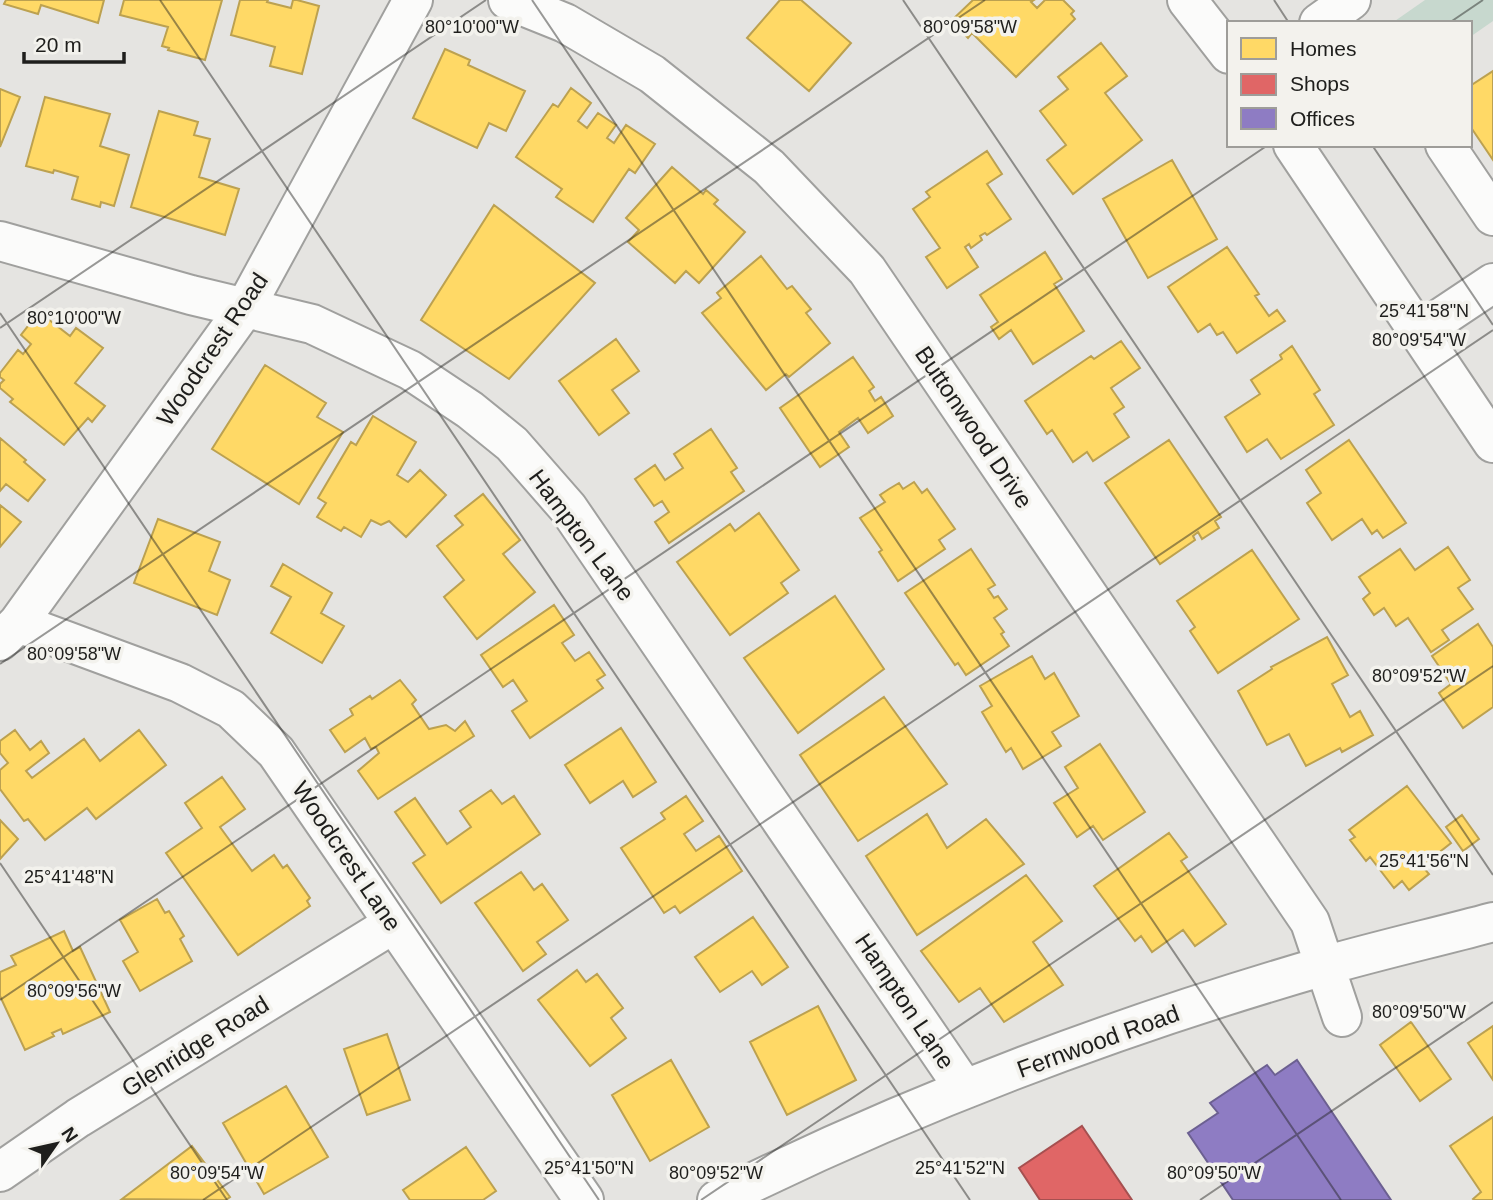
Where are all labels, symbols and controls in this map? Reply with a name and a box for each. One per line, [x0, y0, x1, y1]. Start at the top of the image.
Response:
text: 80°10'00"W [425, 17, 519, 37]
text: 80°09'58"W [923, 17, 1017, 37]
scale bar [24, 21, 124, 65]
legend [1227, 21, 1472, 147]
text: 20 m [35, 33, 82, 56]
text: Homes [1290, 37, 1357, 60]
text: Shops [1290, 72, 1350, 95]
text: Offices [1290, 107, 1355, 130]
street label: Woodcrest Road [151, 268, 273, 430]
text: 25°41'58"N [1379, 301, 1469, 321]
text: 80°10'00"W [27, 308, 121, 328]
text: 80°09'54"W [1372, 330, 1466, 350]
street label: Buttonwood Drive [910, 341, 1038, 513]
street label: Hampton Lane [524, 464, 640, 606]
text: 80°09'58"W [27, 644, 121, 664]
text: 80°09'52"W [1372, 666, 1466, 686]
street label: Woodcrest Lane [287, 776, 407, 936]
text: 25°41'56"N [1379, 851, 1469, 871]
text: 25°41'48"N [24, 867, 114, 887]
street label: Hampton Lane [850, 928, 960, 1074]
text: 80°09'56"W [27, 981, 121, 1001]
street label: Glenridge Road [117, 990, 273, 1102]
street label: Fernwood Road [1013, 999, 1183, 1083]
text: 80°09'50"W [1372, 1002, 1466, 1022]
north arrow [21, 1109, 91, 1179]
text: N [57, 1123, 82, 1146]
text: 25°41'50"N [544, 1158, 634, 1178]
text: 25°41'52"N [915, 1158, 1005, 1178]
text: 80°09'54"W [170, 1163, 264, 1183]
text: 80°09'52"W [669, 1163, 763, 1183]
text: 80°09'50"W [1167, 1163, 1261, 1183]

